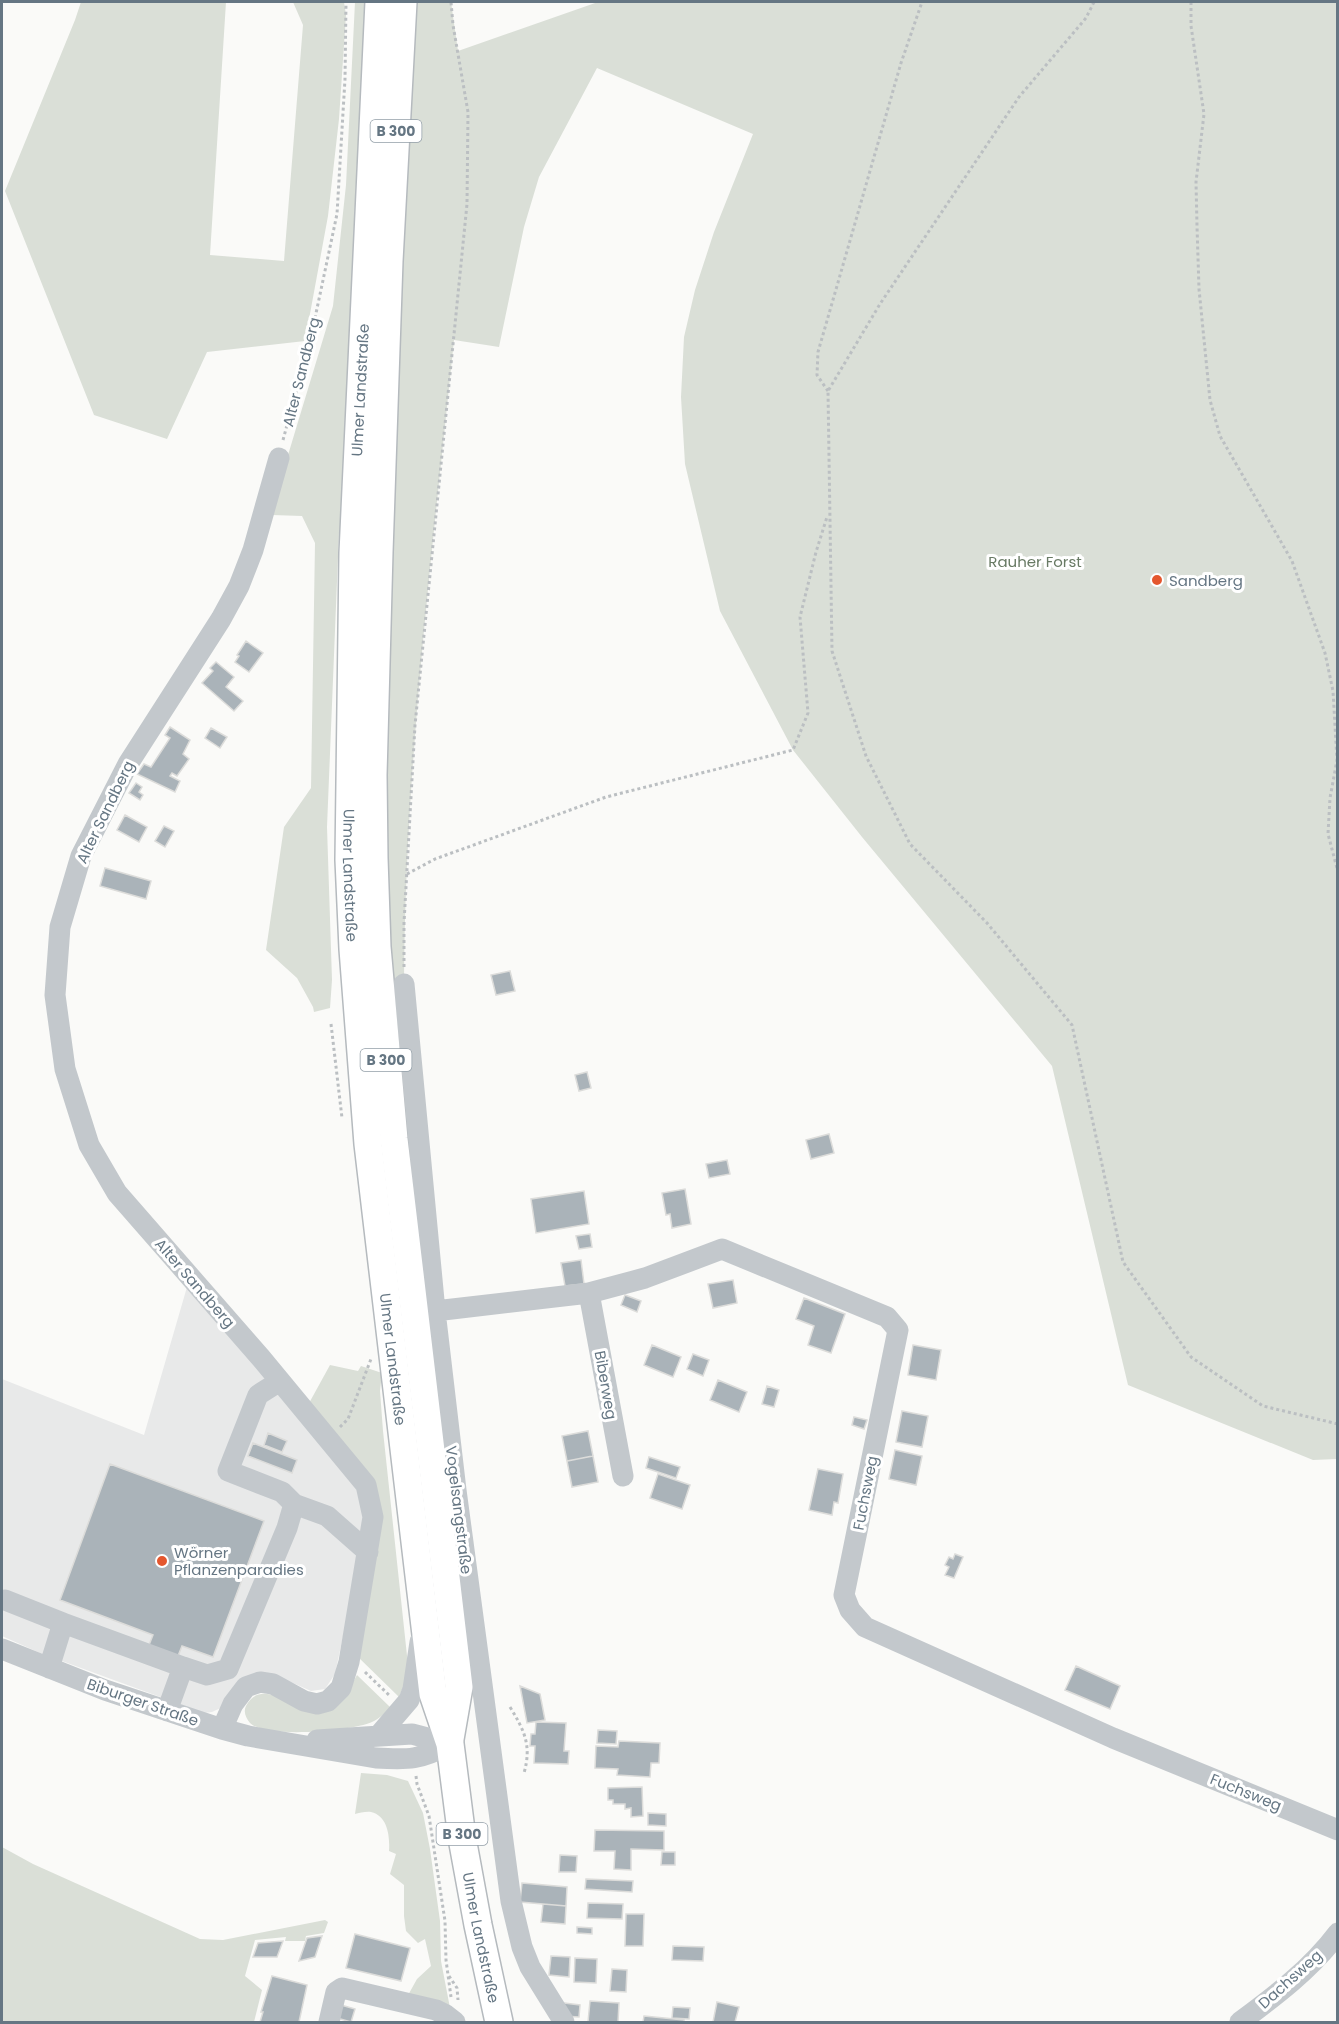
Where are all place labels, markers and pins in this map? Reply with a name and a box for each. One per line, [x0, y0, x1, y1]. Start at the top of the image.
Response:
place label: Sandberg [1169, 570, 1243, 591]
marker: Sandberg [1150, 573, 1164, 587]
place label: Wörner Pflanzenparadies [174, 1542, 304, 1580]
marker: Wörner Pflanzenparadies [155, 1554, 169, 1568]

